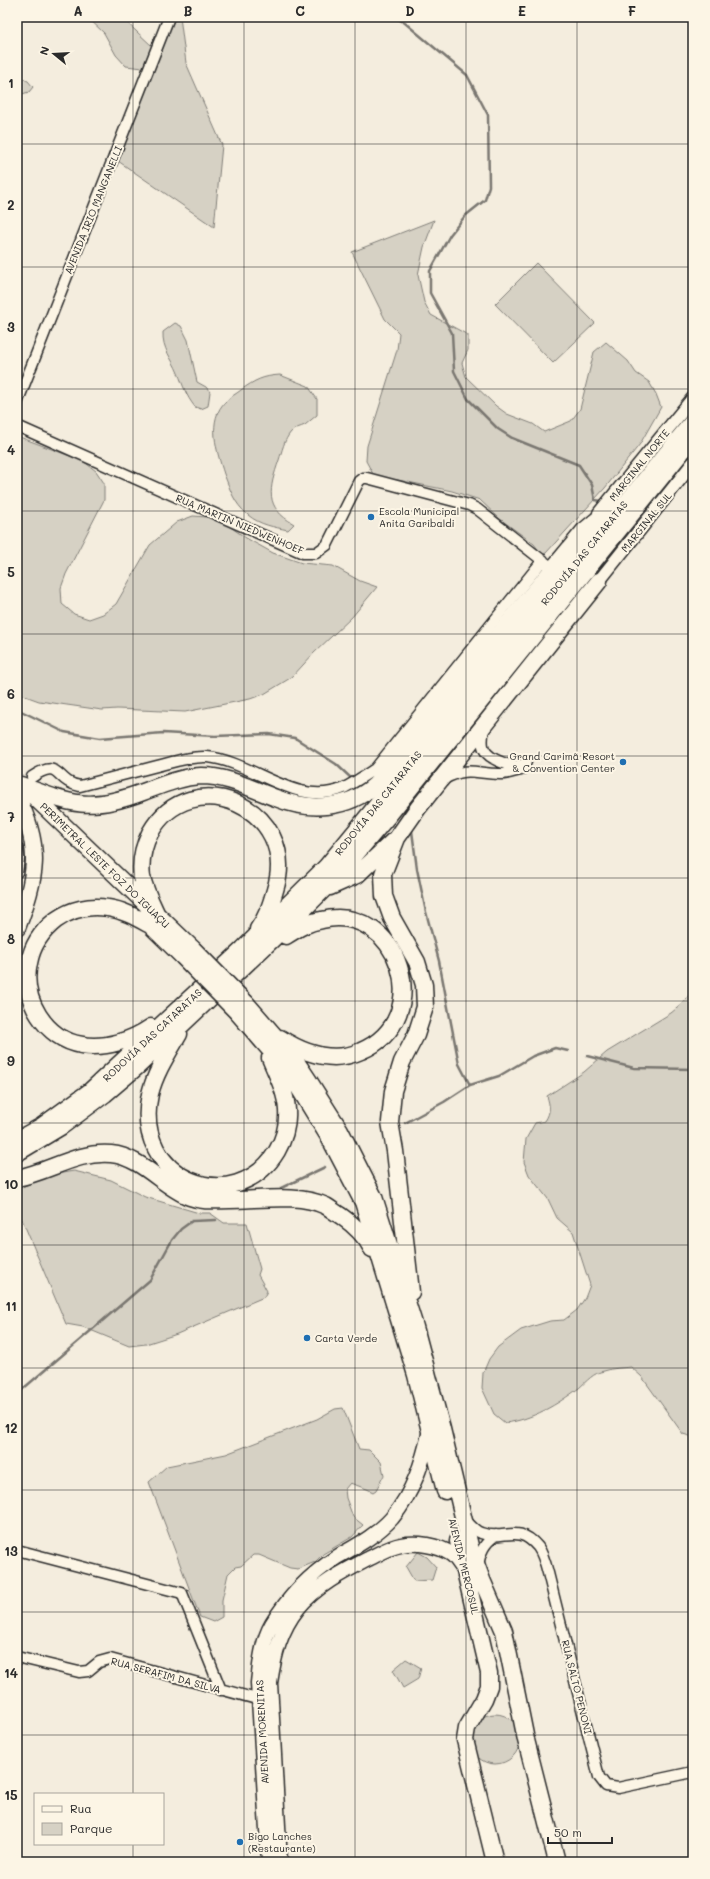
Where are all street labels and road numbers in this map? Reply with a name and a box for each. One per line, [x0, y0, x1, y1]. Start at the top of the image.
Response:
street label: AVENIDA IRIO MANGANELLI [61, 143, 125, 276]
street label: MARGINAL NORTE [606, 426, 673, 504]
street label: MARGINAL SUL [617, 488, 675, 555]
street label: RUA MARTIN NIEDWENHOEF [174, 491, 306, 557]
street label: RODOVÍA DAS CATARATAS [537, 498, 631, 608]
street label: RODOVÍA DAS CATARATAS [331, 748, 425, 858]
street label: PERIMETRAL LESTE FOZ DO IGUAÇU [37, 799, 173, 931]
street label: RODOVÍA DAS CATARATAS [99, 985, 205, 1085]
street label: AVENIDA MERCOSUL [445, 1516, 483, 1616]
street label: RUA SALTO PENONI [559, 1638, 596, 1736]
street label: RUA SERAFIM DA SILVA [110, 1654, 223, 1696]
street label: AVENIDA MORENITAS [252, 1679, 272, 1784]

